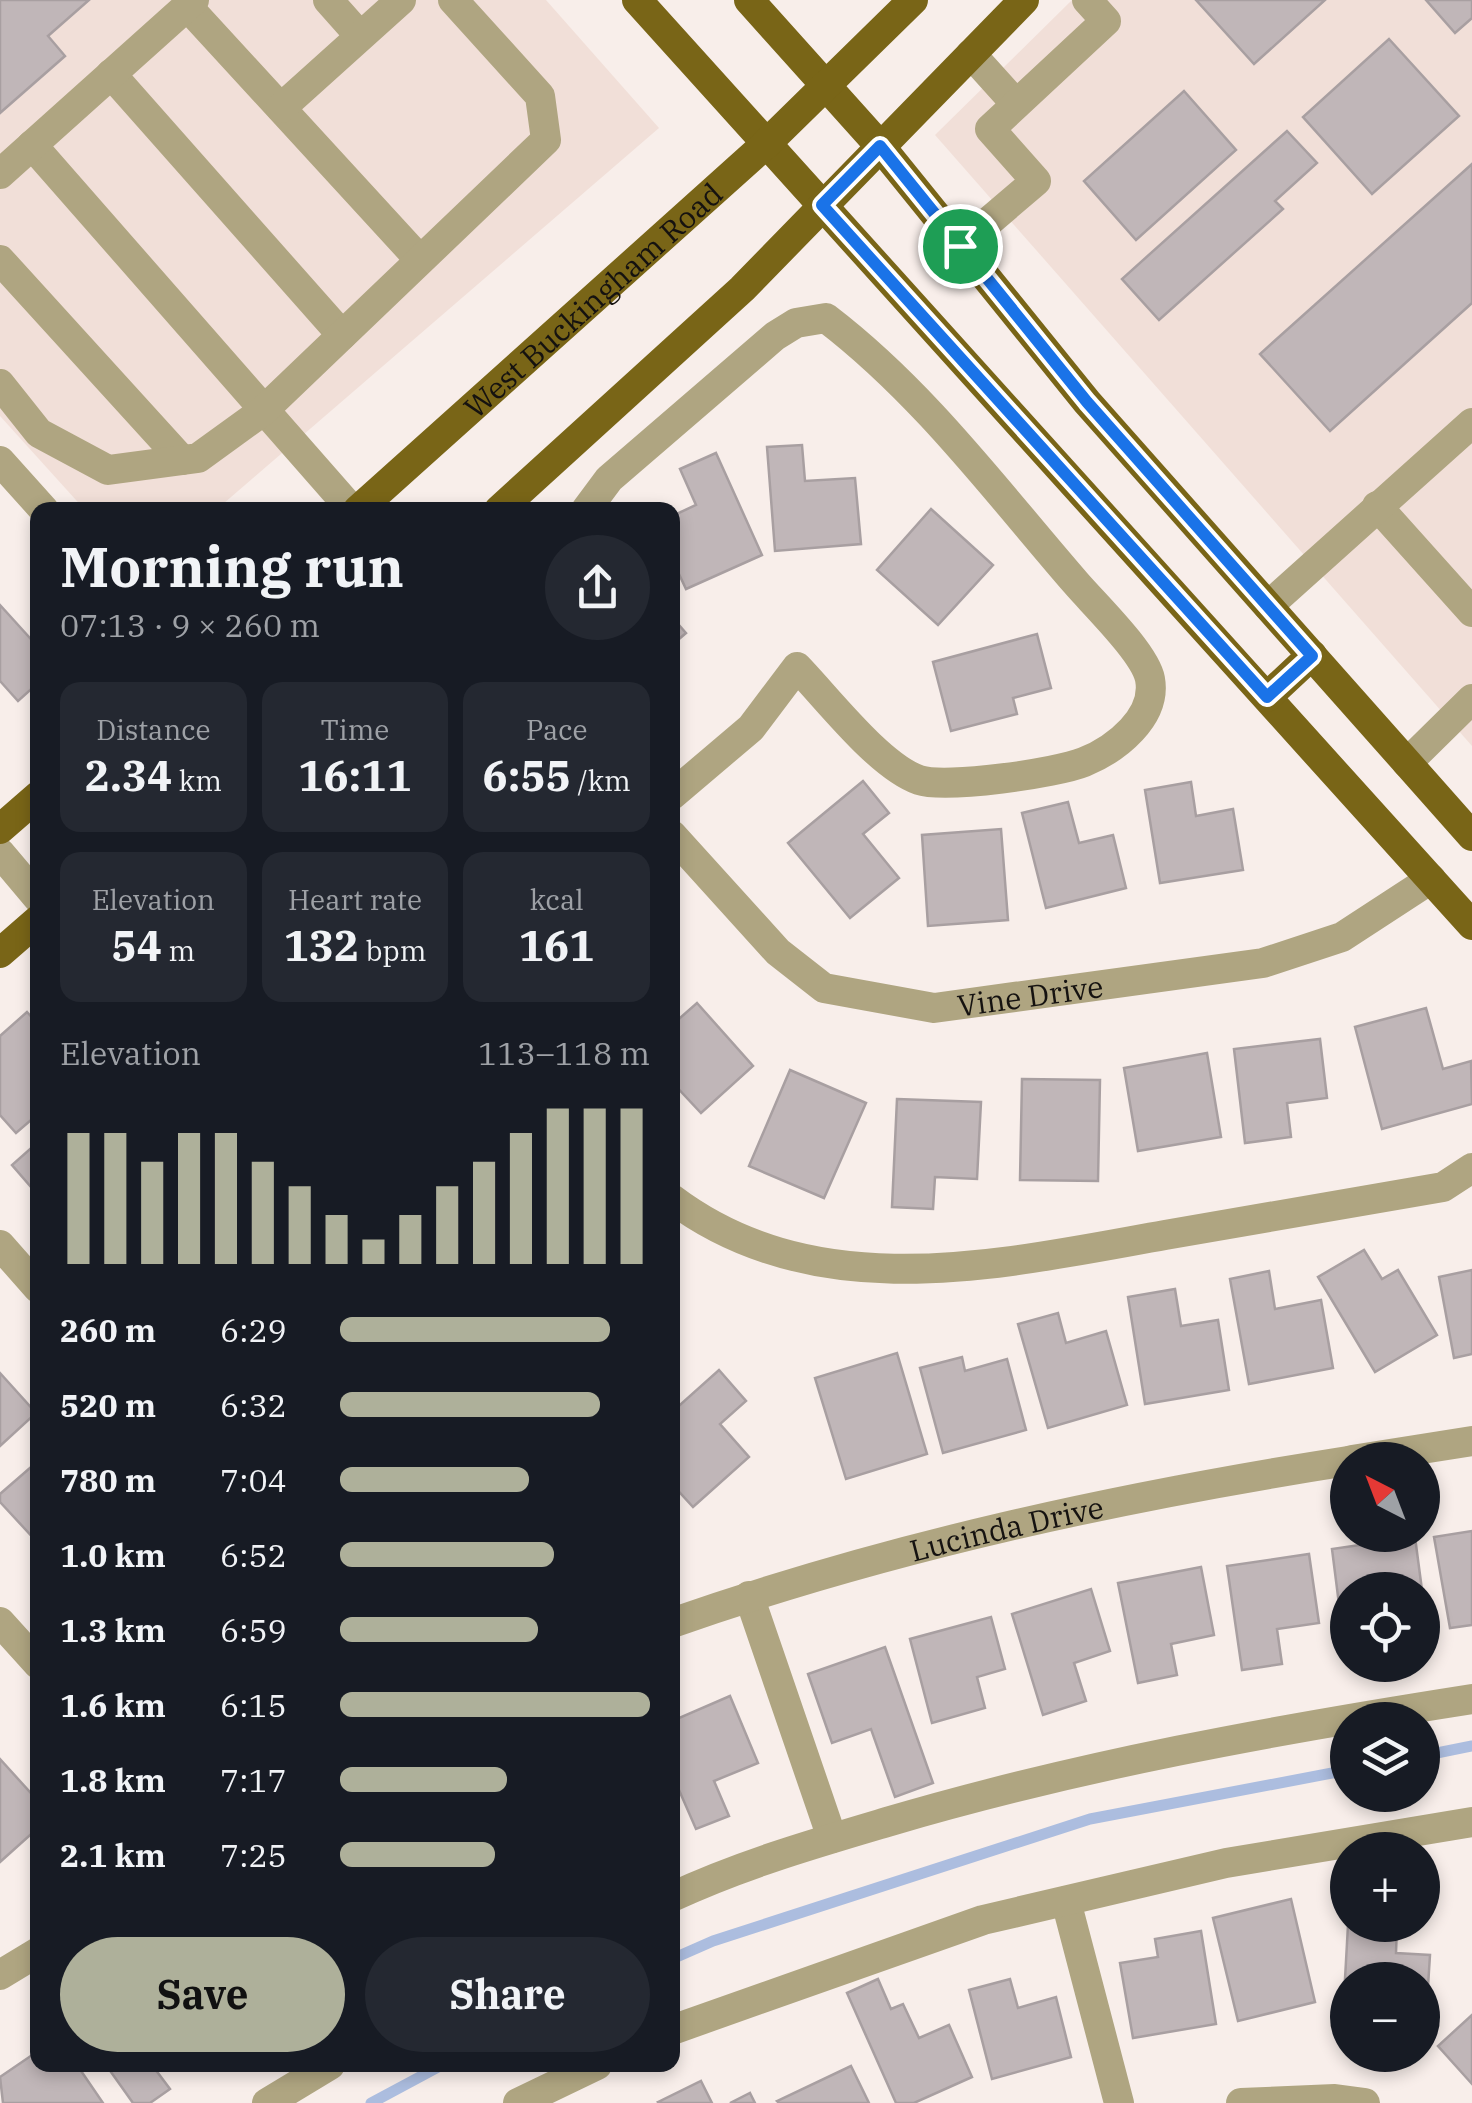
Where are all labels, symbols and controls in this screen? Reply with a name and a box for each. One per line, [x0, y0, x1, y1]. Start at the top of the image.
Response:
street label: West Buckingham Road [455, 173, 730, 426]
pin [918, 204, 1003, 289]
icon: arrive [933, 219, 988, 274]
text: Morning run [60, 531, 404, 602]
button: share [545, 535, 650, 640]
text: 07:13 · 9 × 260 m [60, 604, 320, 646]
text: Distance [96, 711, 210, 748]
text: Time [321, 711, 389, 748]
text: Pace [526, 711, 587, 748]
text: 2.34 [85, 748, 172, 803]
text: 16:11 [298, 748, 412, 803]
text: 6:55 [483, 748, 571, 803]
text: km [172, 762, 222, 799]
text: /km [571, 762, 631, 799]
text: Elevation [92, 881, 215, 918]
text: Heart rate [288, 881, 422, 918]
text: kcal [530, 881, 584, 918]
text: 54 [112, 918, 162, 973]
text: 132 [284, 918, 359, 973]
text: 161 [519, 918, 594, 973]
text: m [162, 932, 195, 969]
text: bpm [359, 932, 426, 969]
street label: Vine Drive [955, 966, 1105, 1024]
text: Elevation [60, 1032, 201, 1074]
text: 113–118 m [478, 1032, 650, 1074]
text: 260 m [60, 1309, 156, 1351]
text: 6:29 [220, 1309, 287, 1351]
text: 520 m [60, 1384, 156, 1426]
text: 6:32 [220, 1384, 287, 1426]
north arrow [1330, 1442, 1440, 1552]
map controls [1330, 1442, 1440, 2072]
text: 780 m [60, 1459, 156, 1501]
text: 7:04 [220, 1459, 287, 1501]
street label: Lucinda Drive [905, 1486, 1107, 1569]
text: 1.0 km [60, 1534, 166, 1576]
text: 6:52 [220, 1534, 287, 1576]
button: locate [1330, 1572, 1440, 1682]
text: 1.3 km [60, 1609, 166, 1651]
text: 6:59 [220, 1609, 287, 1651]
text: 1.6 km [60, 1684, 166, 1726]
text: 6:15 [220, 1684, 287, 1726]
button: layers [1330, 1702, 1440, 1812]
text: 1.8 km [60, 1759, 166, 1801]
text: 7:17 [220, 1759, 287, 1801]
button: + [1330, 1832, 1440, 1942]
text: 2.1 km [60, 1834, 166, 1876]
text: 7:25 [220, 1834, 287, 1876]
button: Save [60, 1937, 345, 2052]
button: Share [365, 1937, 650, 2052]
button: − [1330, 1962, 1440, 2072]

